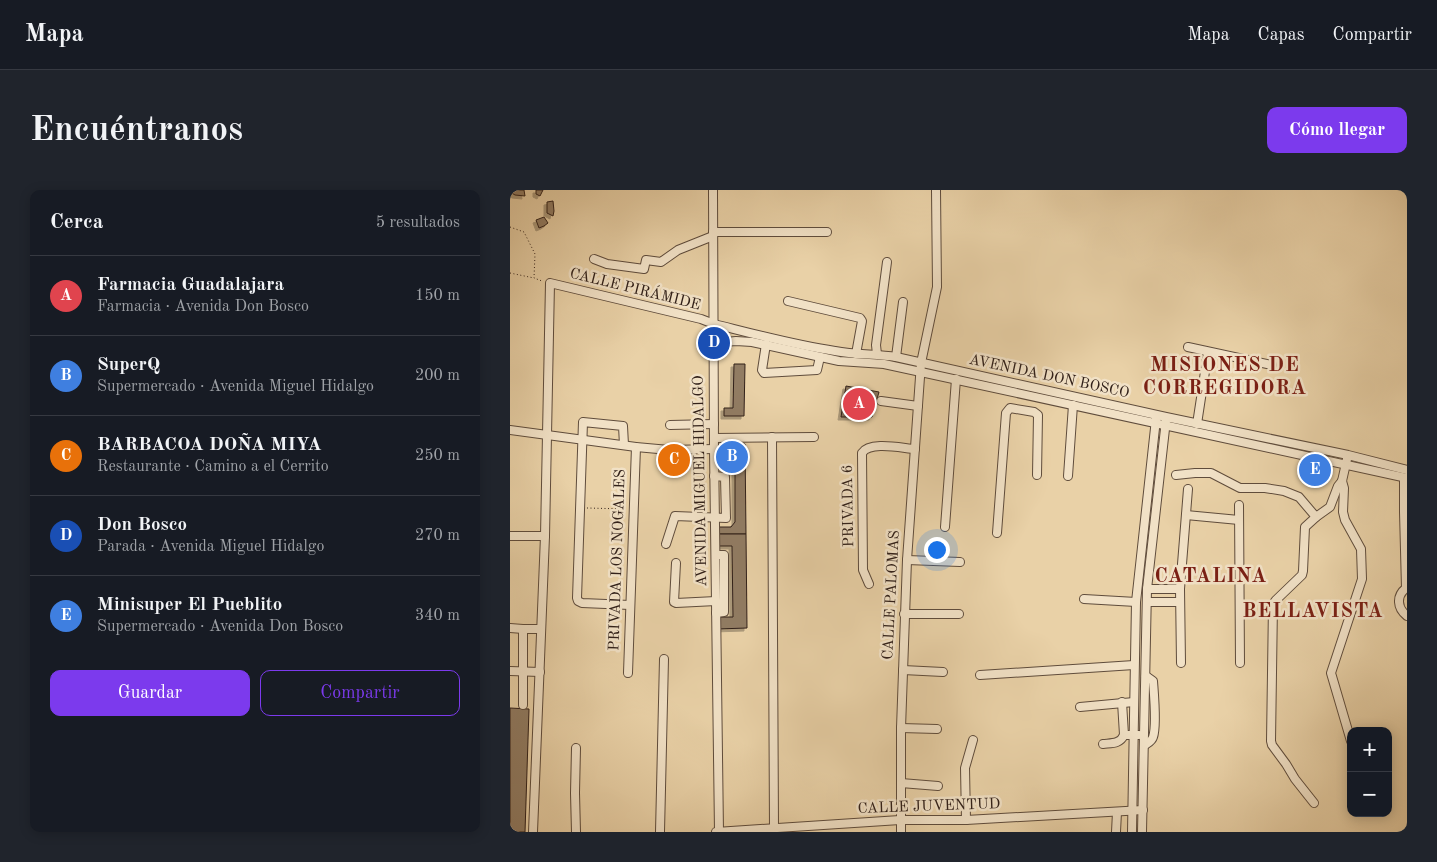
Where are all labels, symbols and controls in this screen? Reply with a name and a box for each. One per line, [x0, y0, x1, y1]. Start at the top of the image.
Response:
text: Mapa [25, 23, 84, 47]
text: Mapa [1187, 26, 1230, 44]
text: Capas [1258, 26, 1305, 44]
text: Compartir [1333, 26, 1412, 44]
button: Cómo llegar [1267, 107, 1407, 153]
text: Encuéntranos [30, 113, 243, 148]
text: Cerca [50, 212, 103, 233]
text: 5 resultados [376, 215, 460, 231]
street label: CALLE PIRÁMIDE [568, 264, 703, 314]
text: Farmacia Guadalajara [97, 276, 284, 295]
text: A [60, 288, 72, 304]
text: 150 m [415, 288, 460, 304]
text: Farmacia · Avenida Don Bosco [97, 299, 309, 315]
pin: D [698, 324, 730, 362]
street label: AVENIDA DON BOSCO [968, 353, 1130, 401]
text: SuperQ [97, 356, 160, 375]
district label: MISIONES DE CORREGIDORA [1143, 356, 1307, 399]
text: B [60, 368, 72, 384]
text: 200 m [415, 368, 460, 384]
street label: AVENIDA MIGUEL HIDALGO [692, 375, 710, 587]
text: Supermercado · Avenida Miguel Hidalgo [97, 379, 374, 395]
pin: A [843, 385, 875, 423]
text: BARBACOA DOÑA MIYA [97, 436, 321, 455]
pin: B [716, 438, 748, 476]
pin: C [658, 441, 690, 479]
text: C [61, 448, 71, 464]
text: 250 m [415, 448, 460, 464]
pin: E [1299, 451, 1331, 489]
text: Restaurante · Camino a el Cerrito [97, 459, 329, 475]
street label: PRIVADA 6 [841, 464, 857, 548]
street label: PRIVADA LOS NOGALES [607, 469, 629, 651]
text: Don Bosco [97, 516, 187, 535]
text: D [60, 528, 72, 544]
text: 270 m [415, 528, 460, 544]
street label: CALLE PALOMAS [881, 530, 903, 660]
your location [924, 537, 950, 563]
text: Parada · Avenida Miguel Hidalgo [97, 539, 324, 555]
district label: CATALINA [1155, 567, 1267, 587]
text: Minisuper El Pueblito [97, 596, 282, 615]
district label: BELLAVISTA [1242, 602, 1384, 622]
text: E [60, 608, 72, 624]
text: 340 m [415, 608, 460, 624]
text: Supermercado · Avenida Don Bosco [97, 619, 343, 635]
button: Guardar [50, 670, 250, 716]
button: Compartir [260, 670, 460, 716]
map controls [1347, 727, 1392, 817]
button: + [1347, 727, 1392, 772]
button: − [1347, 772, 1392, 817]
street label: CALLE JUVENTUD [857, 797, 1001, 817]

